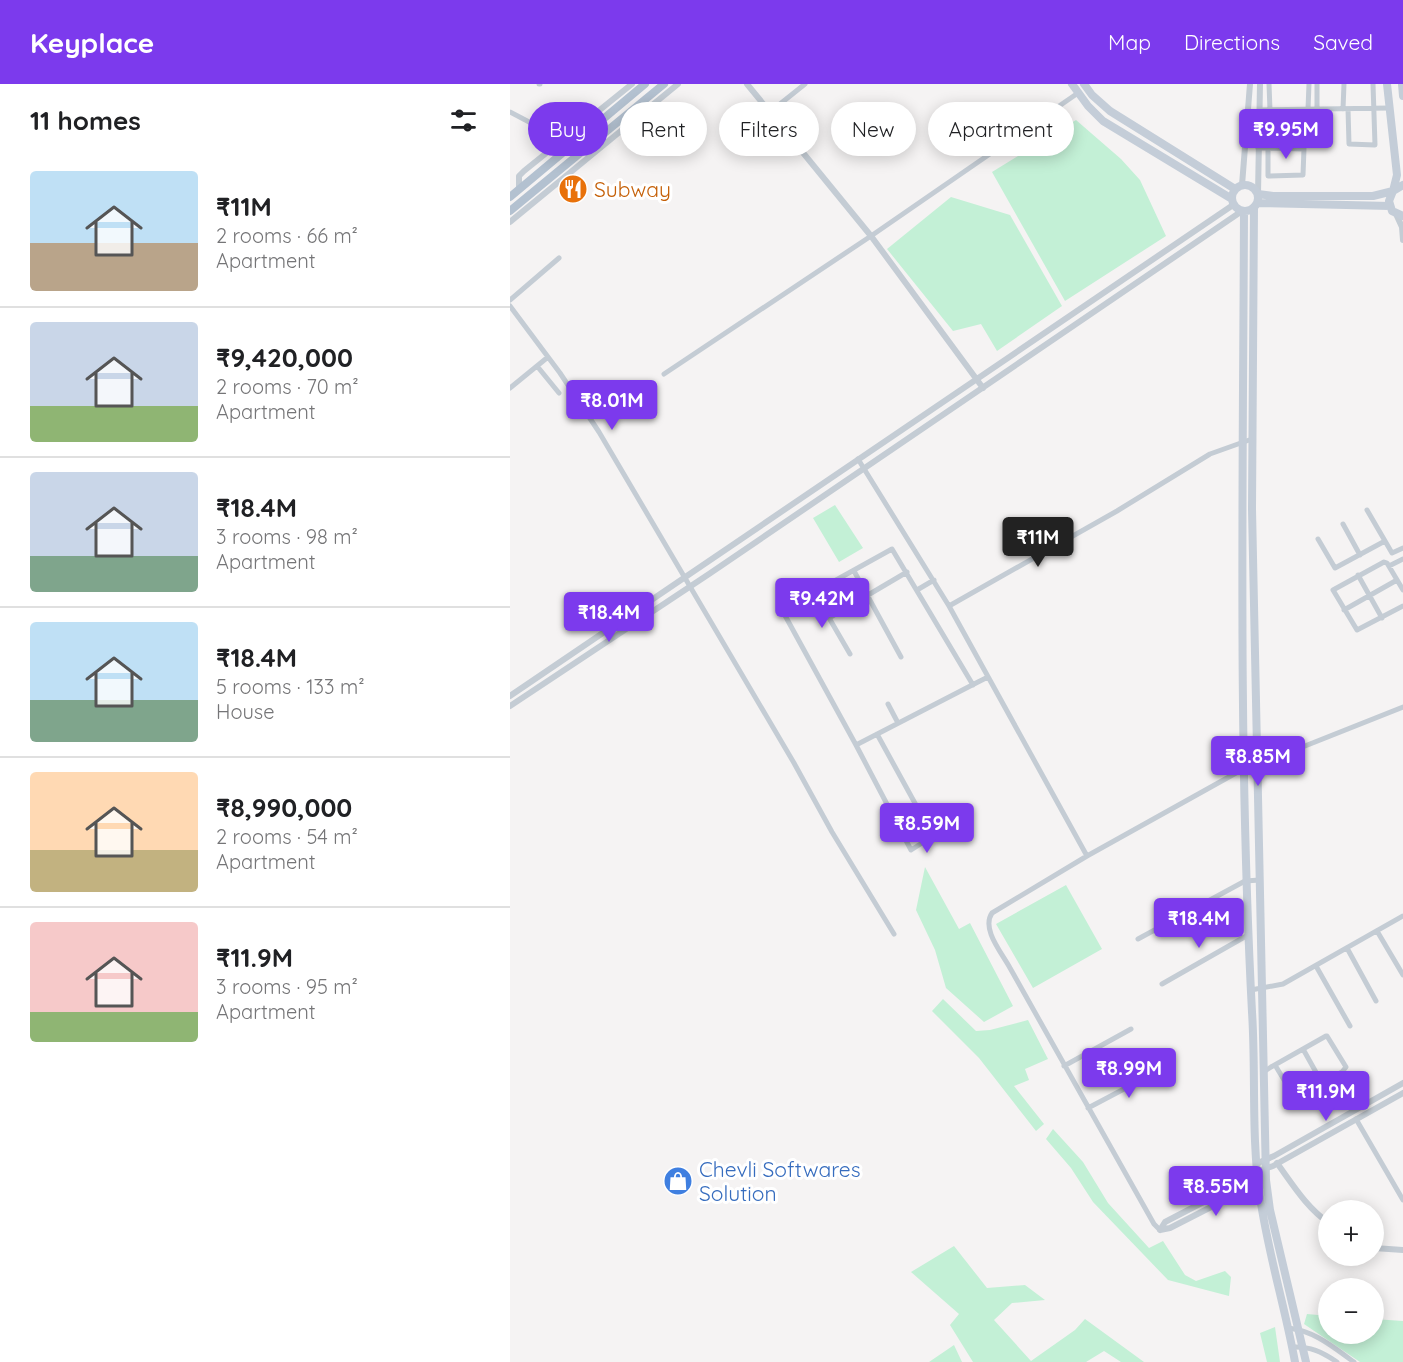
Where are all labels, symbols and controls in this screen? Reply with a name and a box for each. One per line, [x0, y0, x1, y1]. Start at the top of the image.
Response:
text: Keyplace [30, 25, 154, 60]
text: Map [1108, 29, 1151, 55]
text: Directions [1184, 29, 1280, 55]
text: Saved [1313, 29, 1373, 55]
chip: Buy [528, 102, 608, 156]
chip: Rent [620, 102, 707, 156]
chip: Filters [719, 102, 819, 156]
chip: New [831, 102, 916, 156]
chip: Apartment [928, 102, 1074, 156]
text: 11 homes [30, 104, 141, 137]
icon: filters [447, 104, 480, 137]
pin: ₹9.95M [1237, 109, 1335, 160]
text: ₹9.95M [1253, 116, 1319, 141]
restaurant icon: Subway [557, 173, 589, 205]
place label: Subway [594, 176, 671, 202]
text: ₹11M [216, 190, 272, 223]
icon: home [78, 195, 150, 267]
text: 2 rooms · 66 m² [216, 223, 358, 248]
text: Apartment [216, 248, 316, 273]
text: ₹9,420,000 [216, 341, 353, 374]
icon: home [78, 346, 150, 418]
text: 2 rooms · 70 m² [216, 374, 359, 399]
pin: ₹8.01M [563, 380, 661, 431]
text: ₹8.01M [580, 387, 644, 412]
text: Apartment [216, 399, 316, 424]
text: ₹18.4M [216, 491, 297, 524]
icon: home [78, 496, 150, 568]
pin: ₹11M [1002, 517, 1074, 568]
text: 3 rooms · 98 m² [216, 524, 358, 549]
text: ₹11M [1017, 524, 1060, 549]
text: Apartment [216, 549, 316, 574]
pin: ₹9.42M [773, 578, 871, 629]
text: ₹9.42M [789, 585, 855, 610]
pin: ₹18.4M [560, 592, 658, 643]
text: ₹18.4M [578, 599, 640, 624]
text: ₹18.4M [216, 641, 297, 674]
icon: home [78, 646, 150, 718]
text: 5 rooms · 133 m² [216, 674, 365, 699]
text: House [216, 699, 275, 724]
pin: ₹8.85M [1209, 736, 1307, 787]
text: ₹8.85M [1225, 743, 1291, 768]
text: ₹8,990,000 [216, 791, 352, 824]
icon: home [78, 796, 150, 868]
pin: ₹8.59M [878, 803, 976, 854]
text: ₹8.59M [894, 810, 960, 835]
text: 2 rooms · 54 m² [216, 824, 358, 849]
text: Apartment [216, 849, 316, 874]
pin: ₹18.4M [1150, 898, 1248, 949]
text: ₹18.4M [1168, 905, 1230, 930]
text: ₹11.9M [216, 941, 293, 974]
icon: home [78, 946, 150, 1018]
text: 3 rooms · 95 m² [216, 974, 358, 999]
text: Apartment [216, 999, 316, 1024]
pin: ₹8.99M [1080, 1048, 1178, 1099]
text: ₹8.99M [1096, 1055, 1162, 1080]
pin: ₹11.9M [1277, 1071, 1375, 1122]
text: ₹11.9M [1296, 1078, 1356, 1103]
place label: Chevli Softwares Solution [699, 1156, 861, 1206]
shop icon: Chevli Softwares Solution [662, 1165, 694, 1197]
pin: ₹8.55M [1167, 1166, 1265, 1217]
text: ₹8.55M [1183, 1173, 1249, 1198]
map controls [1318, 1200, 1384, 1344]
button: + [1318, 1200, 1384, 1266]
button: − [1318, 1278, 1384, 1344]

